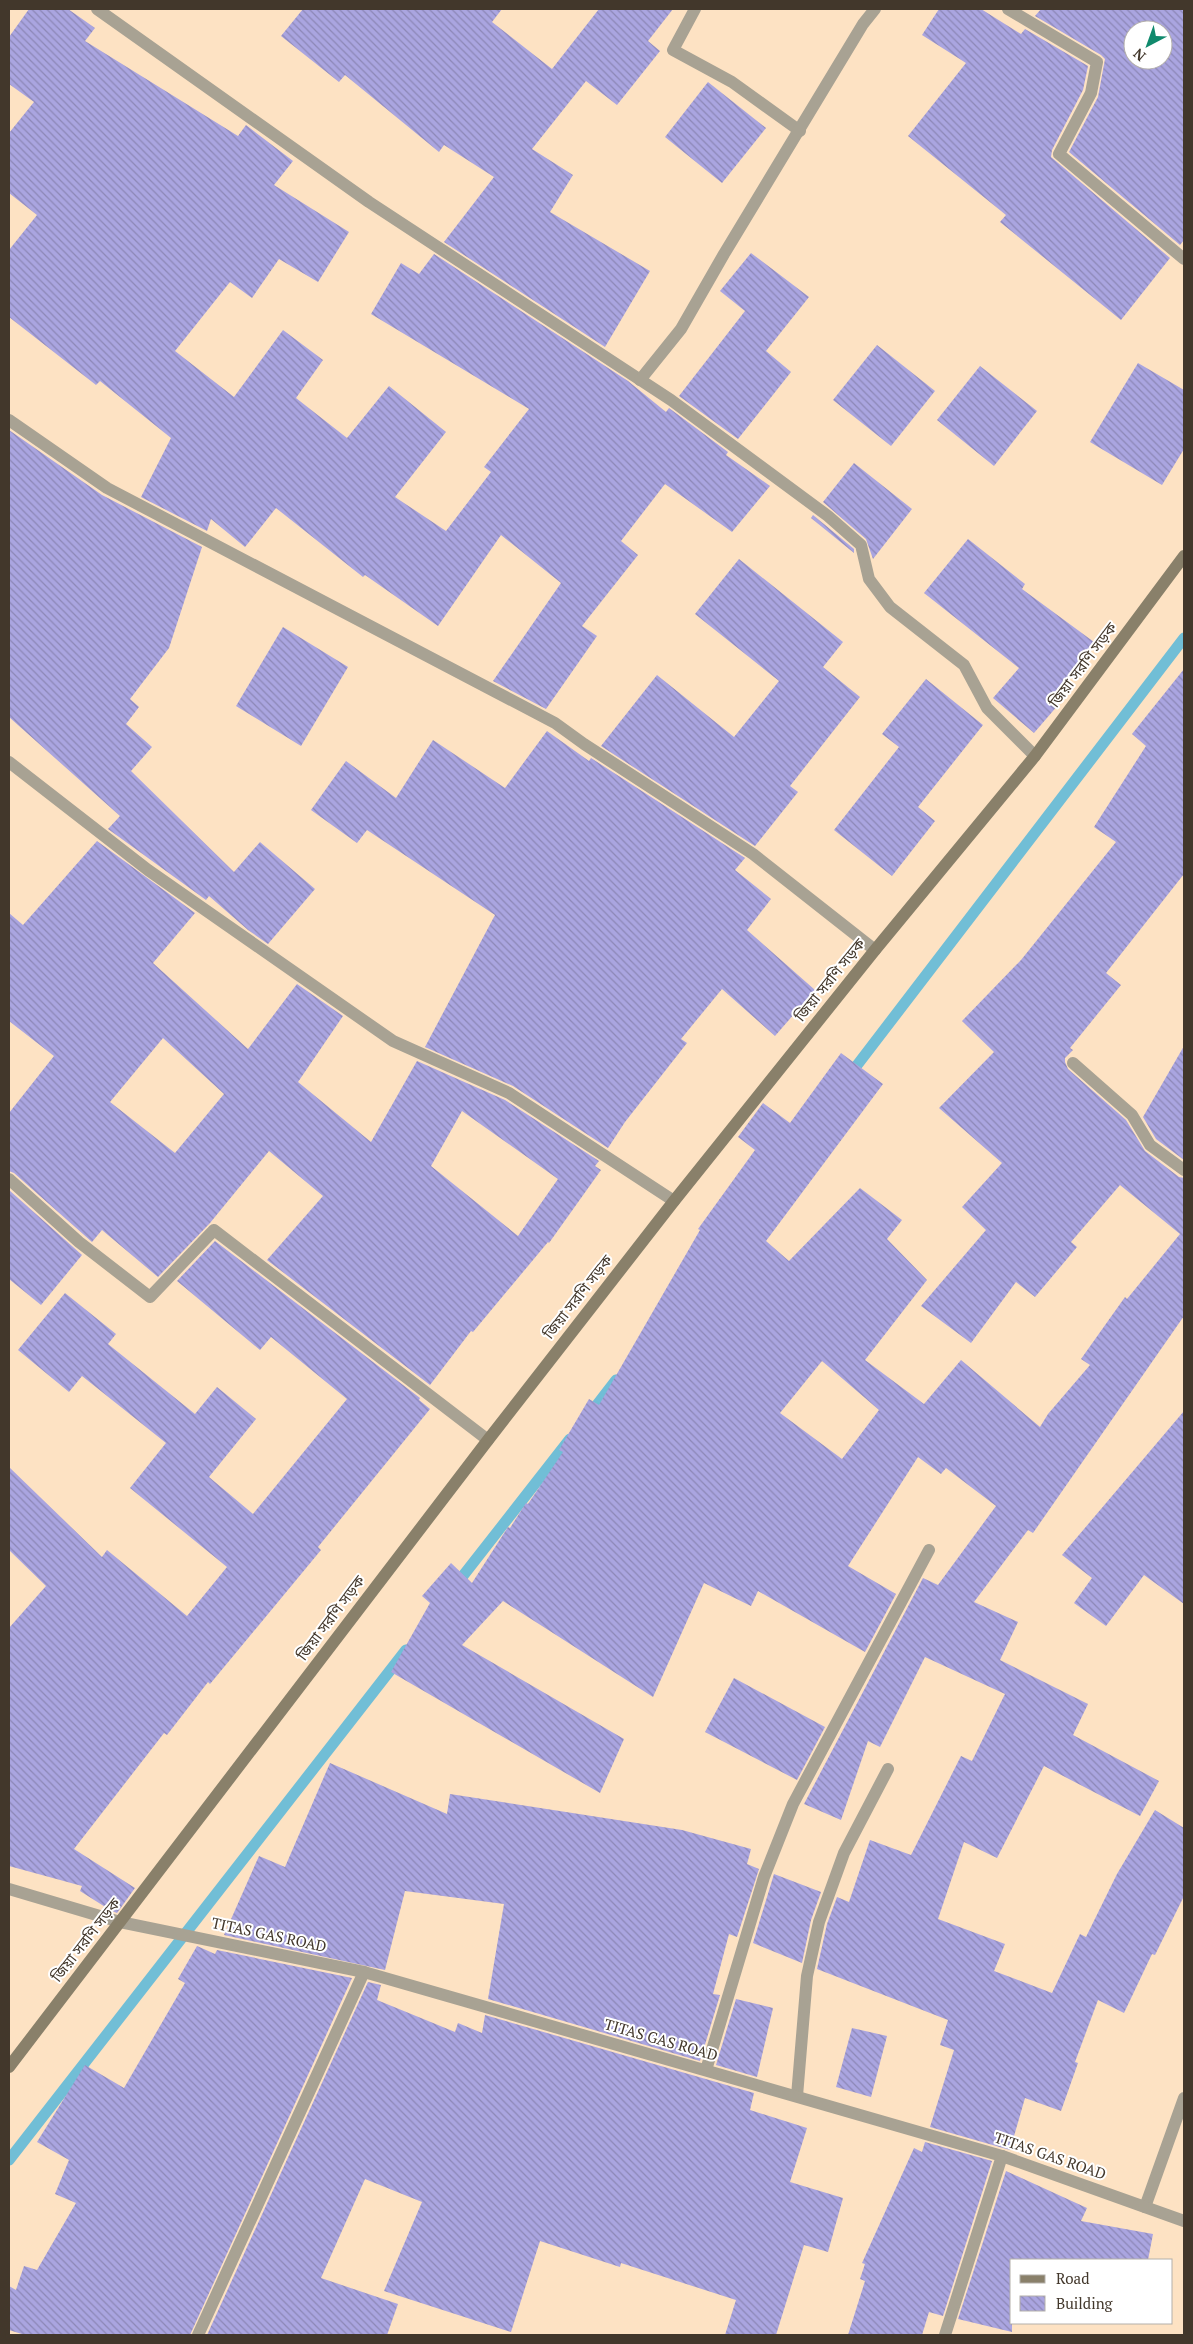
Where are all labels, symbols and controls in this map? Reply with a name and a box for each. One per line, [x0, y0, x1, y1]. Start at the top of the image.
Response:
north arrow [1123, 20, 1173, 70]
text: N [1129, 44, 1149, 66]
street label: জিয়া সরণি সড়ক [1043, 617, 1121, 712]
street label: জিয়া সরণি সড়ক [789, 933, 869, 1026]
street label: জিয়া সরণি সড়ক [538, 1250, 617, 1343]
street label: জিয়া সরণি সড়ক [291, 1570, 369, 1665]
street label: জিয়া সরণি সড়ক [46, 1893, 125, 1986]
street label: TITAS GAS ROAD [210, 1912, 329, 1956]
street label: TITAS GAS ROAD [602, 2013, 720, 2065]
street label: TITAS GAS ROAD [992, 2127, 1109, 2184]
legend [1010, 2259, 1173, 2324]
text: Road [1056, 2268, 1089, 2288]
text: Building [1056, 2293, 1114, 2313]

